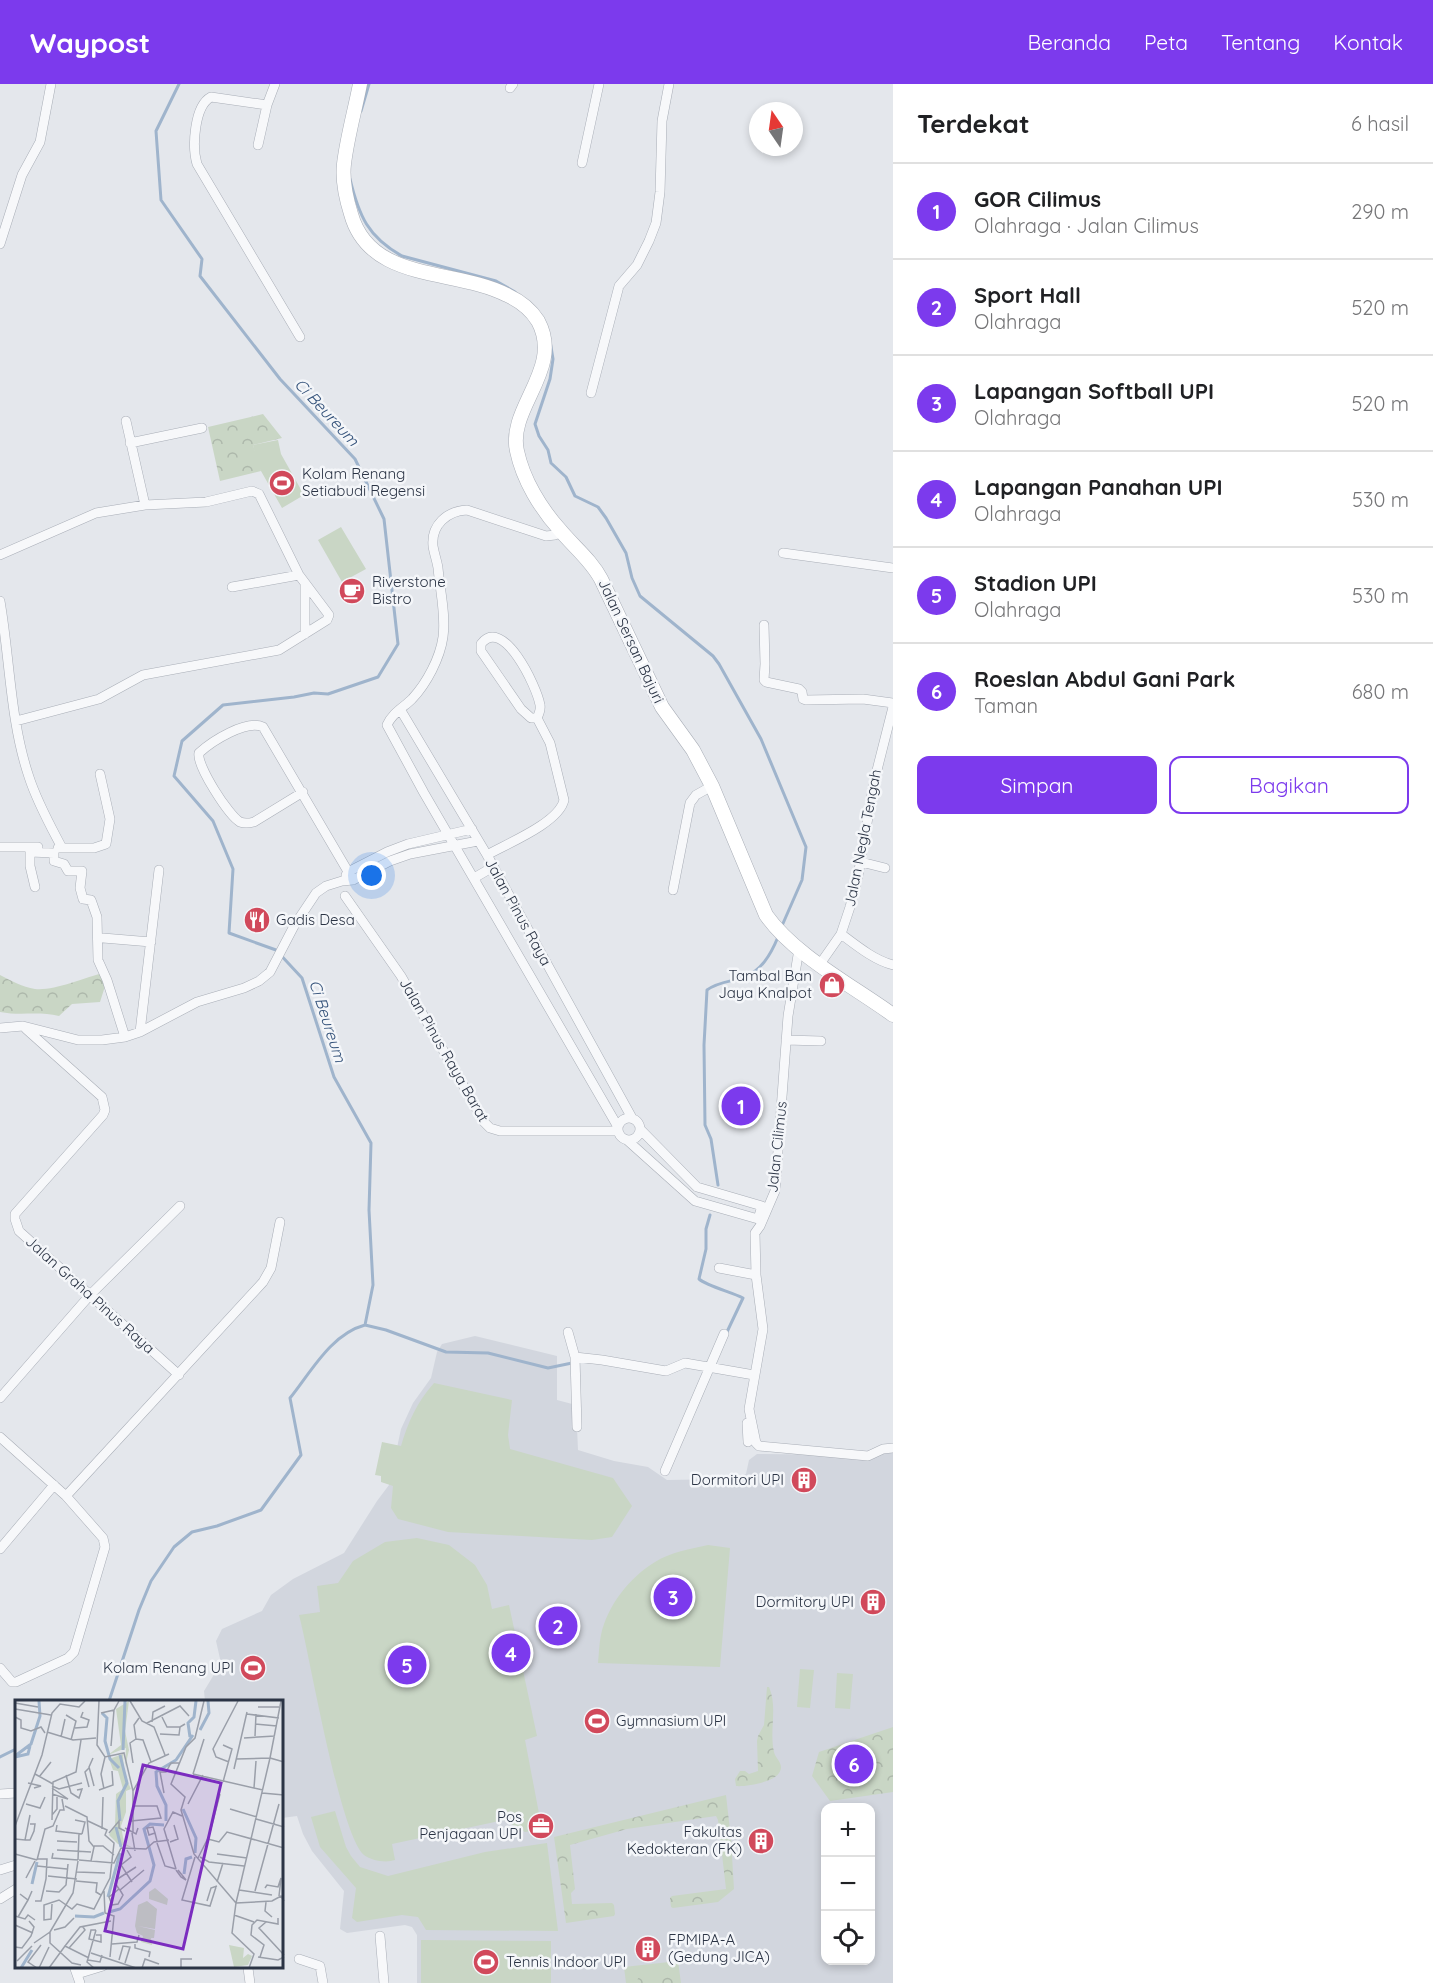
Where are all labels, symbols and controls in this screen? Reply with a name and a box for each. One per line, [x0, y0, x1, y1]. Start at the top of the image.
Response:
text: Waypost [30, 25, 150, 60]
text: Beranda [1027, 29, 1111, 55]
text: Peta [1144, 29, 1188, 55]
text: Tentang [1221, 29, 1300, 55]
text: Kontak [1333, 29, 1403, 55]
north arrow [749, 102, 803, 156]
text: Terdekat [917, 107, 1030, 140]
text: 6 hasil [1351, 111, 1409, 136]
text: GOR Cilimus [974, 185, 1101, 213]
text: 1 [933, 199, 940, 224]
text: 290 m [1351, 199, 1409, 224]
text: Olahraga · Jalan Cilimus [974, 213, 1199, 238]
text: Sport Hall [974, 281, 1081, 309]
text: 2 [931, 295, 942, 320]
text: 520 m [1351, 295, 1409, 320]
text: Olahraga [974, 309, 1061, 334]
water label: Ci Beureum [291, 374, 364, 450]
text: Lapangan Softball UPI [974, 377, 1214, 405]
text: 3 [931, 391, 942, 416]
text: 520 m [1351, 391, 1409, 416]
text: Olahraga [974, 405, 1061, 430]
place label: Kolam Renang Setiabudi Regensi [302, 464, 425, 500]
sports icon: Kolam Renang Setiabudi Regensi [267, 468, 297, 498]
text: Lapangan Panahan UPI [974, 473, 1223, 501]
text: 4 [931, 487, 942, 512]
text: 530 m [1352, 487, 1409, 512]
text: Olahraga [974, 501, 1061, 526]
text: Stadion UPI [974, 569, 1097, 597]
place label: Riverstone Bistro [372, 572, 446, 608]
cafe icon: Riverstone Bistro [337, 576, 367, 606]
street label: Jalan Sersan Bajuri [594, 576, 669, 706]
text: 5 [931, 583, 942, 608]
text: 530 m [1352, 583, 1409, 608]
text: Olahraga [974, 597, 1061, 622]
text: Roeslan Abdul Gani Park [974, 665, 1235, 693]
text: 6 [931, 679, 942, 704]
text: 680 m [1352, 679, 1409, 704]
text: Taman [974, 693, 1038, 718]
button: Simpan [917, 756, 1157, 814]
button: Bagikan [1169, 756, 1409, 814]
street label: Jalan Negla Tengah [840, 768, 885, 908]
street label: Jalan Pinus Raya [481, 855, 556, 969]
your location [357, 861, 386, 890]
restaurant icon: Gadis Desa [242, 905, 272, 935]
place label: Gadis Desa [276, 910, 355, 929]
place label: Tambal Ban Jaya Knalpot [718, 966, 812, 1002]
shop icon: Tambal Ban Jaya Knalpot [817, 970, 847, 1000]
street label: Jalan Pinus Raya Barat [395, 974, 493, 1125]
water label: Ci Beureum [305, 977, 351, 1065]
pin: 1 [722, 1084, 760, 1128]
street label: Jalan Cilimus [762, 1100, 791, 1194]
street label: Jalan Graha Pinus Raya [22, 1232, 159, 1358]
building icon: Dormitori UPI [789, 1465, 819, 1495]
place label: Dormitori UPI [691, 1470, 784, 1489]
pin: 3 [654, 1574, 692, 1620]
building icon: Dormitory UPI [858, 1587, 888, 1617]
place label: Dormitory UPI [756, 1592, 854, 1611]
pin: 2 [538, 1604, 578, 1648]
pin: 4 [492, 1630, 530, 1676]
pin: 5 [388, 1642, 426, 1688]
sports icon: Kolam Renang UPI [238, 1653, 268, 1683]
place label: Kolam Renang UPI [103, 1658, 234, 1677]
inset map [15, 1700, 284, 1968]
sports icon: Gymnasium UPI [582, 1706, 612, 1736]
place label: Gymnasium UPI [616, 1711, 726, 1730]
pin: 6 [834, 1742, 874, 1786]
map controls [821, 1803, 875, 1965]
button: + [821, 1803, 875, 1857]
place label: Pos Penjagaan UPI [419, 1807, 522, 1843]
office icon: Pos Penjagaan UPI [526, 1811, 556, 1841]
place label: Fakultas Kedokteran (FK) [627, 1822, 742, 1858]
building icon: Fakultas Kedokteran (FK) [746, 1826, 776, 1856]
button: − [821, 1857, 875, 1911]
button: locate [821, 1911, 875, 1965]
place label: FPMIPA-A (Gedung JICA) [668, 1930, 770, 1966]
building icon: FPMIPA-A (Gedung JICA) [633, 1934, 663, 1964]
sports icon: Tennis Indoor UPI [471, 1947, 501, 1977]
place label: Tennis Indoor UPI [506, 1952, 626, 1971]

